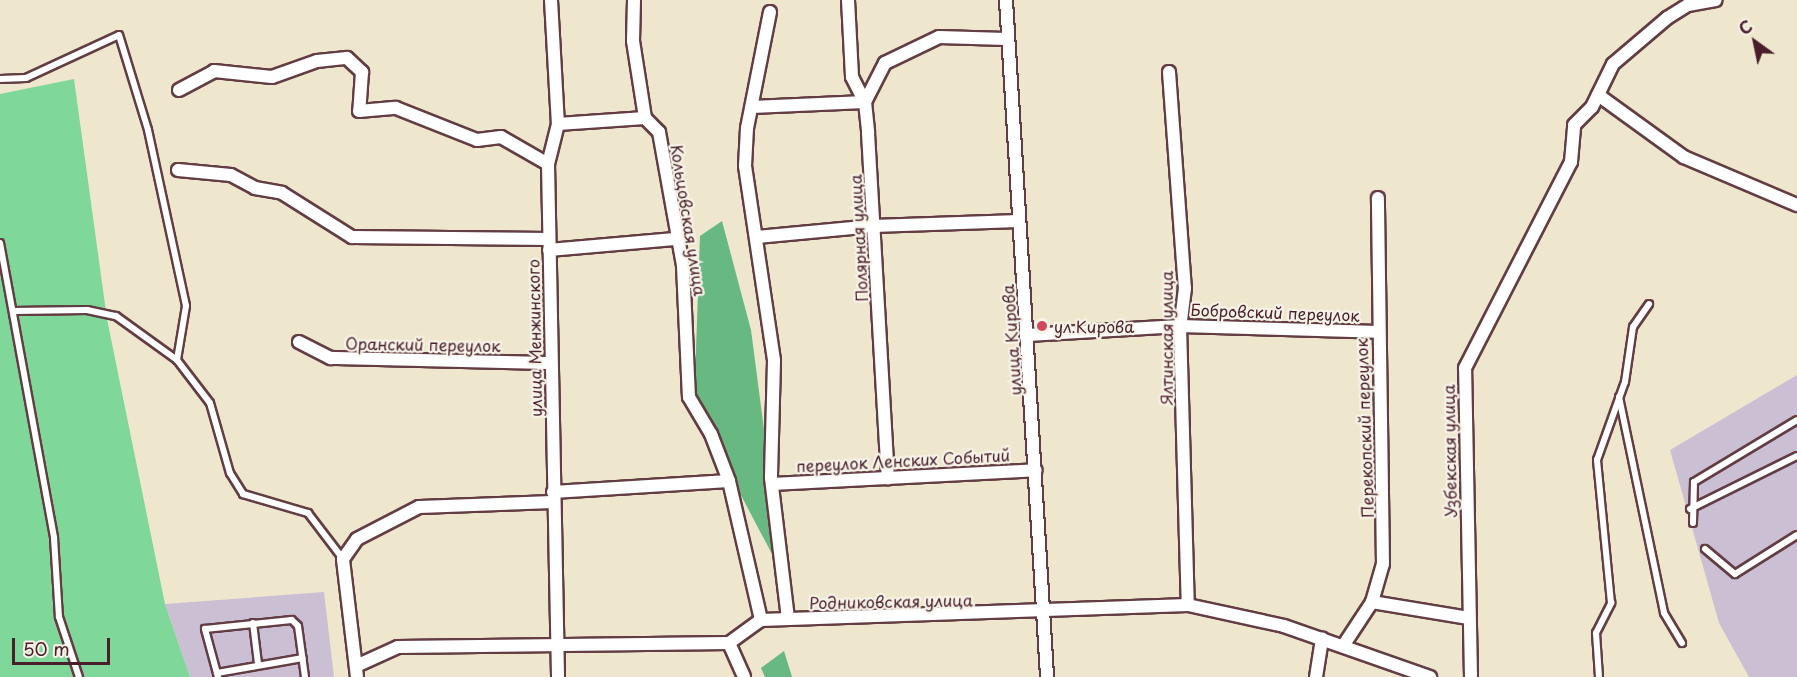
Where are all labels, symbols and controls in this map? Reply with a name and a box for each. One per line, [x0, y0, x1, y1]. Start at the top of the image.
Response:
north arrow [1725, 12, 1785, 72]
text: С [1734, 14, 1757, 40]
street label: Кольцовская улица [667, 143, 711, 297]
street label: Полярная улица [845, 173, 871, 303]
street label: улица Менжинского [523, 258, 545, 418]
street label: Ялтинская улица [1156, 270, 1176, 406]
street label: улица Кирова [998, 284, 1024, 396]
street label: Бобровский переулок [1190, 299, 1360, 325]
place label: ул.Кирова [1054, 316, 1134, 336]
marker: ул.Кирова [1035, 319, 1049, 333]
street label: Оранский переулок [345, 333, 501, 355]
street label: Перекопский переулок [1351, 338, 1377, 518]
street label: Узбекская улица [1438, 384, 1460, 518]
street label: переулок Ленских Событий [795, 445, 1011, 475]
street label: Родниковская улица [809, 590, 973, 612]
scale bar [15, 626, 112, 664]
text: 50 m [23, 635, 70, 662]

